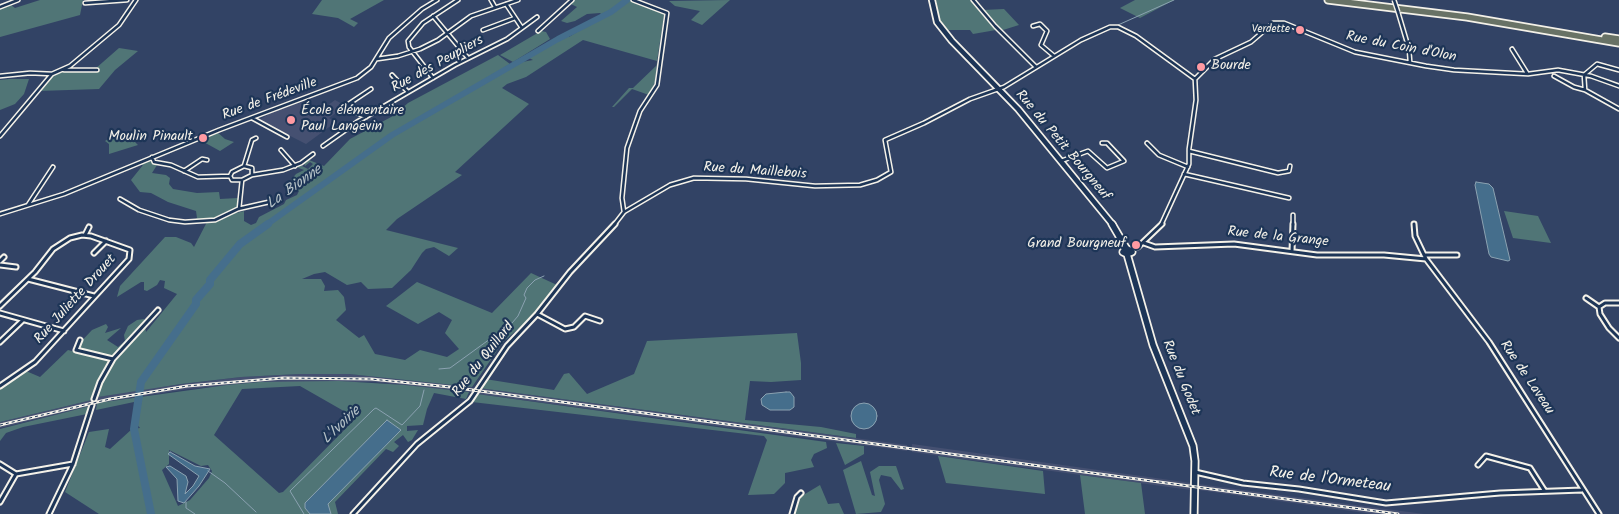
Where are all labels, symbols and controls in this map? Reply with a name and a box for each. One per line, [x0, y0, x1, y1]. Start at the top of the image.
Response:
place label: Verdette [1252, 23, 1290, 37]
marker: Verdette [1294, 24, 1306, 36]
street label: Rue du Coin d'Olon [1344, 29, 1458, 67]
street label: Rue des Peupliers [389, 33, 487, 97]
place label: Bourde [1211, 59, 1251, 75]
marker: Bourde [1195, 61, 1207, 73]
street label: Rue de Frédeville [220, 75, 320, 125]
street label: Rue du Petit Bourgneuf [1011, 87, 1113, 205]
place label: École élémentaire Paul Langevin [301, 104, 404, 136]
marker: École élémentaire Paul Langevin [285, 114, 297, 126]
place label: Moulin Pinault [108, 130, 193, 146]
marker: Moulin Pinault [197, 132, 209, 144]
street label: Rue du Maillebois [703, 160, 807, 184]
water label: La Bionne [264, 162, 326, 214]
street label: Rue de la Grange [1227, 224, 1329, 252]
place label: Grand Bourgneuf [1027, 237, 1126, 253]
marker: Grand Bourgneuf [1130, 239, 1142, 251]
street label: Rue Juliette Drouet [31, 252, 121, 348]
street label: Rue du Quillard [450, 319, 518, 401]
street label: Rue du Godet [1157, 338, 1203, 418]
street label: Rue de Laveau [1495, 338, 1557, 418]
water label: L'Ivoirie [319, 403, 365, 449]
street label: Rue de l'Ormeteau [1268, 464, 1392, 498]

